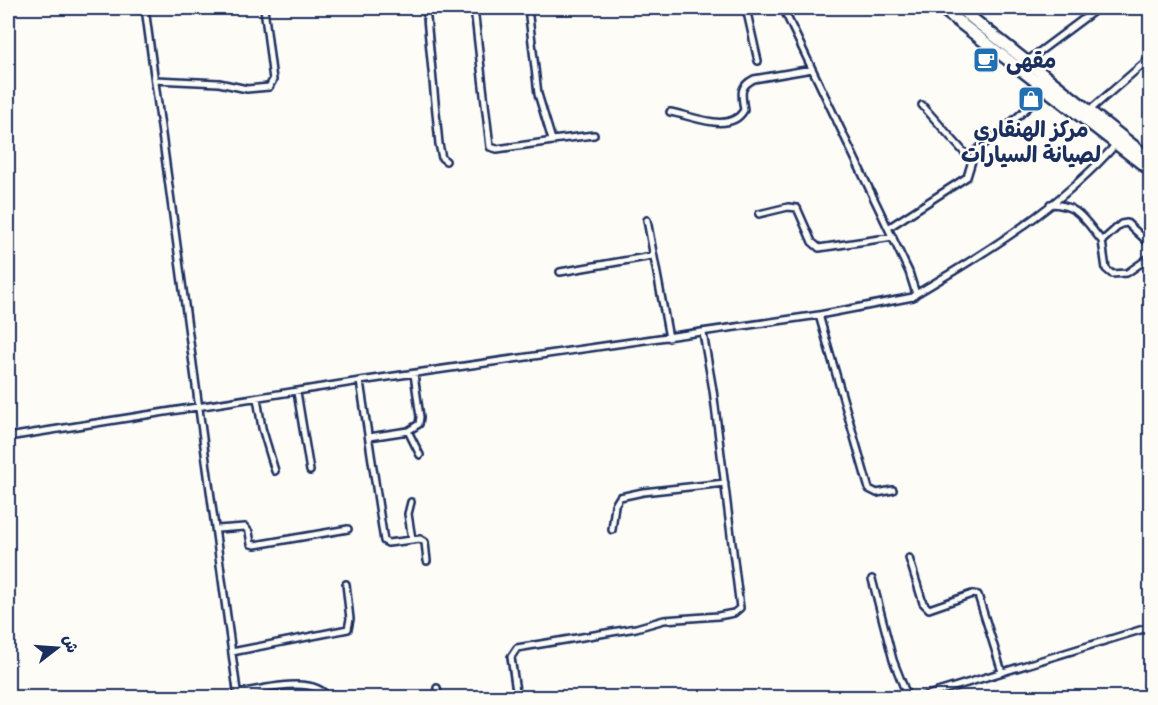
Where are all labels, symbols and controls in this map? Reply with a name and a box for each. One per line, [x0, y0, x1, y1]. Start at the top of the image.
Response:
cafe icon: مقهى [971, 45, 1001, 75]
place label: مقهى [1006, 45, 1056, 75]
shop icon: مركز الهنقاري لصيانة السيارات [1016, 84, 1046, 114]
place label: مركز الهنقاري لصيانة السيارات [961, 114, 1101, 169]
north arrow [27, 618, 87, 678]
text: ش [58, 632, 84, 655]

